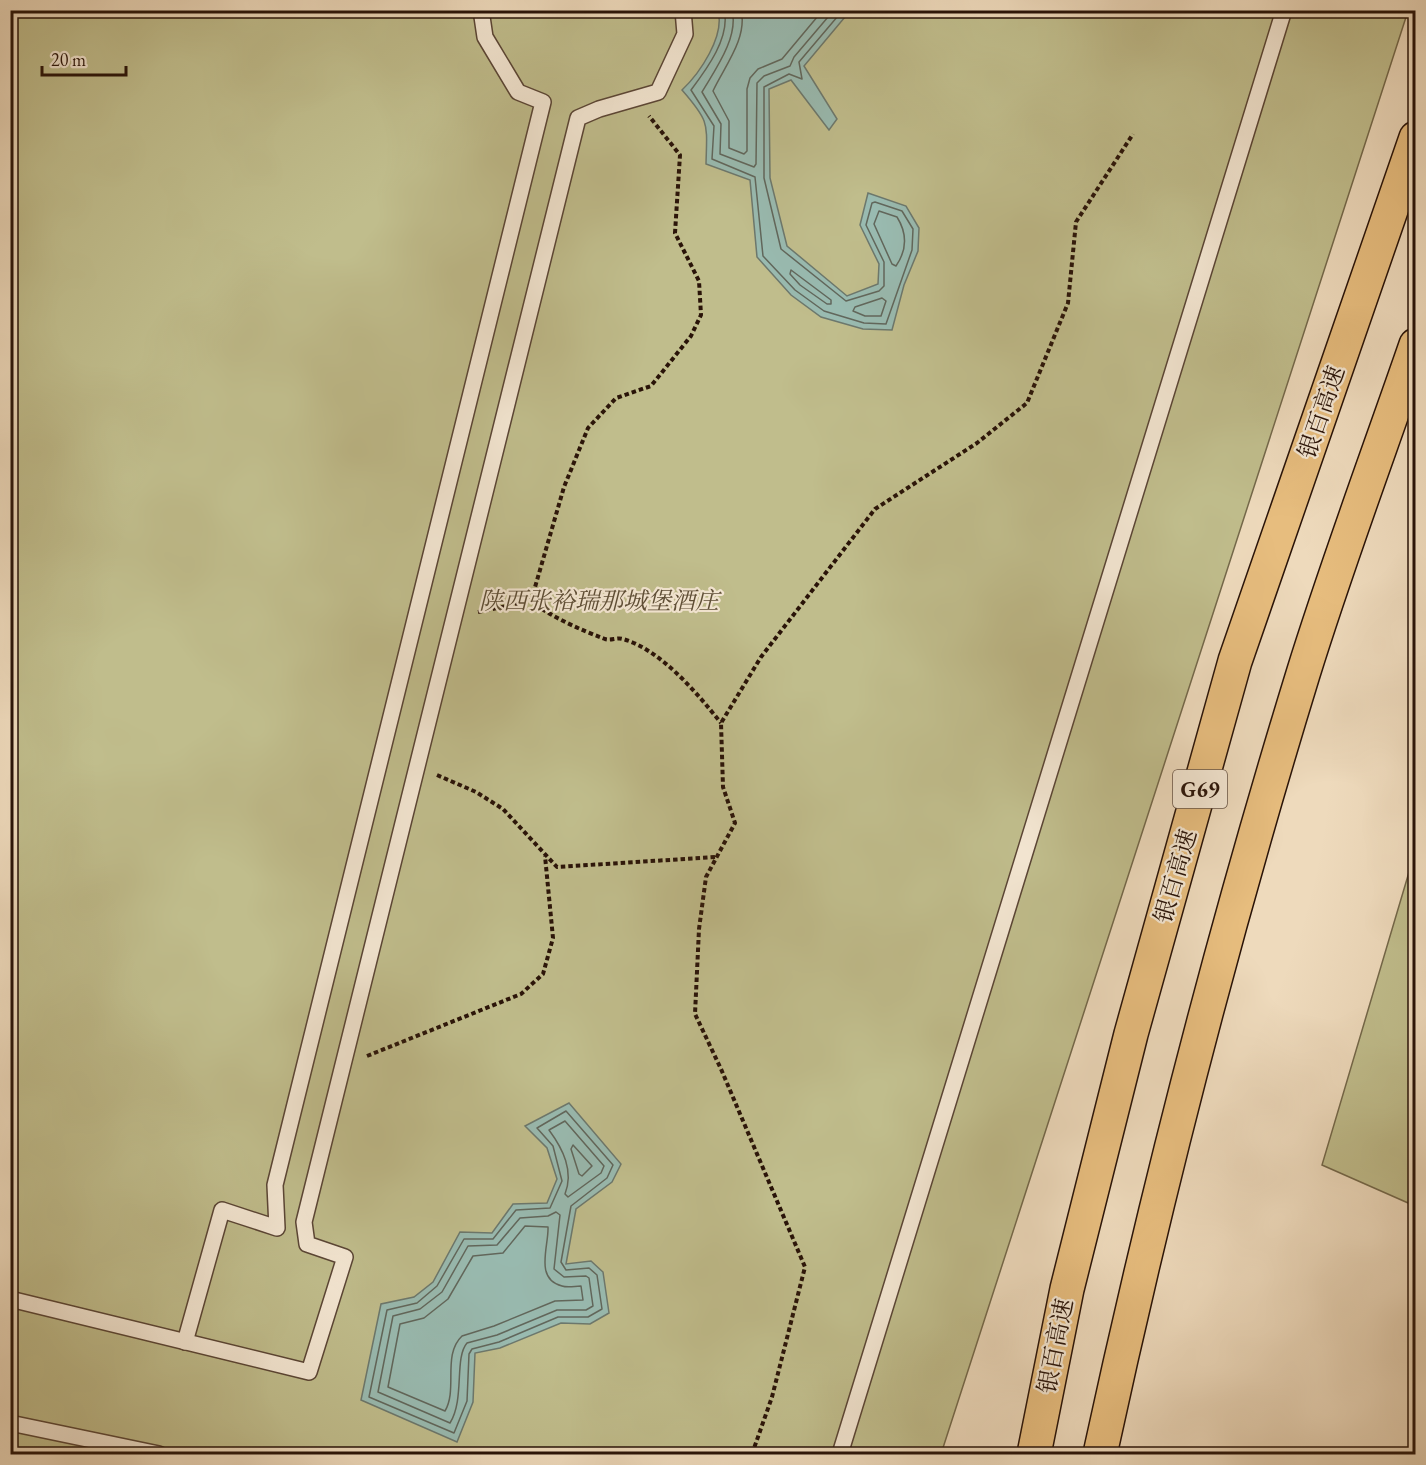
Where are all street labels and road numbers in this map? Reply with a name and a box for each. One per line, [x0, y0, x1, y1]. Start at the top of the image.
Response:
street label: 银百高速 [1291, 362, 1351, 462]
road number: G69 [1173, 770, 1227, 808]
street label: 银百高速 [1147, 826, 1203, 926]
street label: 银百高速 [1031, 1296, 1079, 1396]

